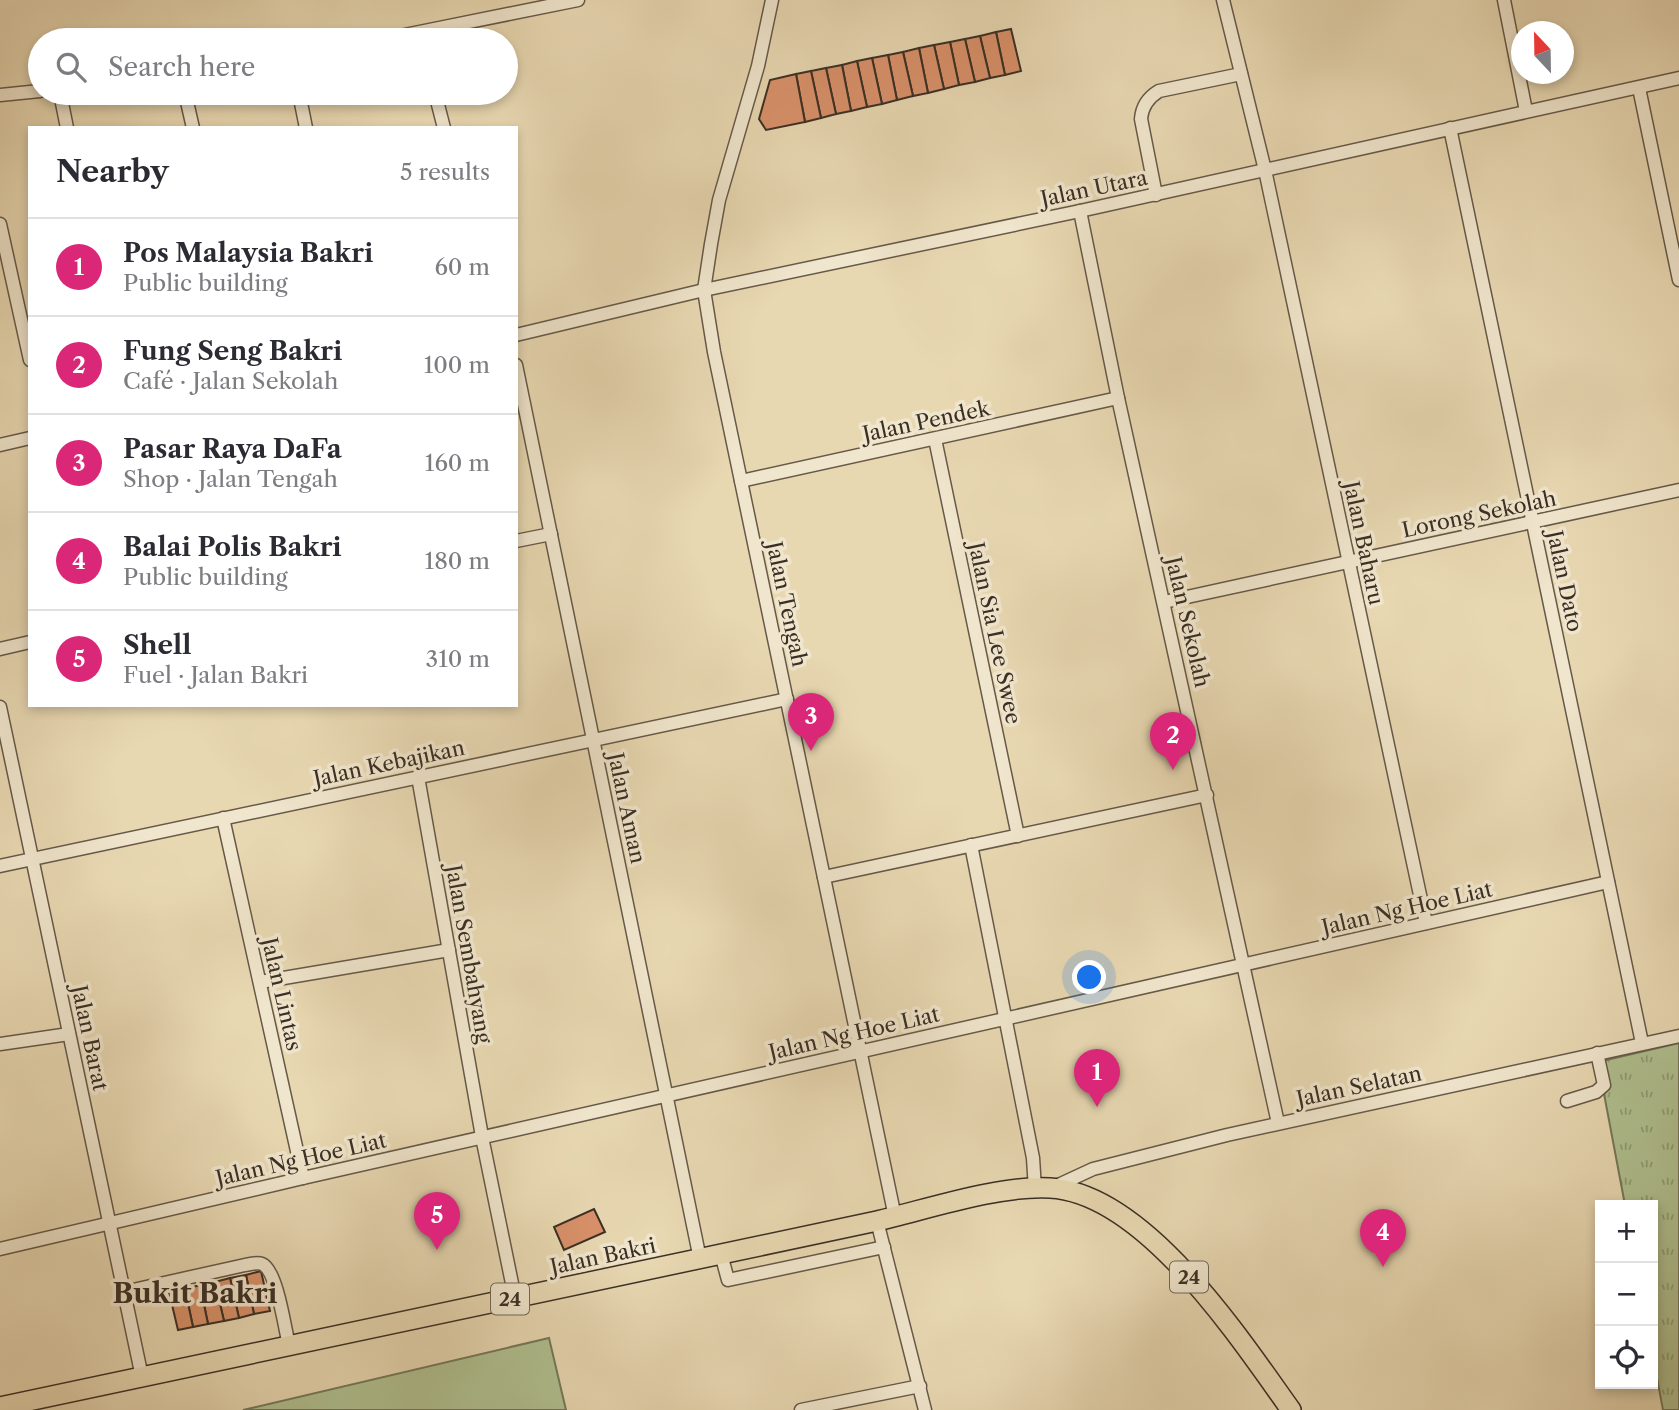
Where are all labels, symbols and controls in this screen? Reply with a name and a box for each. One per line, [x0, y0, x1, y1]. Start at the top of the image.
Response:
north arrow [1511, 21, 1574, 84]
search box [28, 28, 518, 105]
icon: search [52, 48, 90, 86]
text: Search here [108, 51, 255, 83]
text: Nearby [56, 153, 169, 190]
text: 5 results [400, 158, 490, 186]
street label: Jalan Utara [1036, 164, 1150, 212]
text: Pos Malaysia Bakri [123, 237, 373, 269]
text: 1 [74, 253, 84, 281]
text: 60 m [434, 253, 490, 281]
text: Public building [123, 269, 288, 297]
text: Fung Seng Bakri [123, 335, 342, 367]
text: 2 [72, 351, 86, 379]
text: 100 m [424, 351, 490, 379]
text: Café · Jalan Sekolah [123, 367, 338, 395]
street label: Jalan Pendek [857, 395, 993, 447]
text: Pasar Raya DaFa [123, 433, 342, 465]
text: 3 [73, 449, 86, 477]
text: 160 m [425, 449, 490, 477]
text: Shop · Jalan Tengah [123, 465, 338, 493]
street label: Jalan Baharu [1338, 476, 1389, 607]
street label: Lorong Sekolah [1400, 485, 1558, 543]
street label: Jalan Dato [1541, 525, 1588, 634]
text: Balai Polis Bakri [123, 531, 342, 563]
street label: Jalan Tengah [761, 536, 812, 669]
street label: Jalan Sia Lee Swee [963, 537, 1026, 726]
text: 4 [72, 547, 86, 575]
text: 180 m [425, 547, 490, 575]
street label: Jalan Sekolah [1160, 551, 1215, 690]
text: Public building [123, 563, 288, 591]
text: Shell [123, 629, 191, 661]
text: 5 [73, 645, 85, 673]
text: 310 m [426, 645, 490, 673]
text: Fuel · Jalan Bakri [123, 661, 308, 689]
pin: 3 [788, 693, 834, 751]
pin: 2 [1150, 712, 1196, 770]
street label: Jalan Kebajikan [308, 735, 467, 792]
street label: Jalan Aman [602, 747, 651, 866]
street label: Jalan Sembahyang [440, 860, 497, 1046]
street label: Jalan Ng Hoe Liat [1316, 876, 1495, 940]
street label: Jalan Lintas [256, 932, 307, 1053]
your location [1072, 960, 1106, 994]
street label: Jalan Barat [66, 980, 113, 1094]
street label: Jalan Ng Hoe Liat [763, 1001, 942, 1065]
pin: 1 [1074, 1049, 1120, 1107]
street label: Jalan Selatan [1291, 1061, 1424, 1112]
street label: Jalan Ng Hoe Liat [210, 1127, 389, 1191]
pin: 5 [414, 1192, 460, 1250]
map controls [1595, 1200, 1658, 1389]
button: + [1595, 1200, 1658, 1263]
pin: 4 [1360, 1209, 1406, 1267]
street label: Jalan Bakri [545, 1233, 658, 1280]
road number: 24 [1170, 1261, 1208, 1292]
button: − [1595, 1263, 1658, 1326]
district label: Bukit Bakri [112, 1276, 278, 1310]
road number: 24 [491, 1284, 529, 1315]
button: locate [1595, 1326, 1658, 1389]

